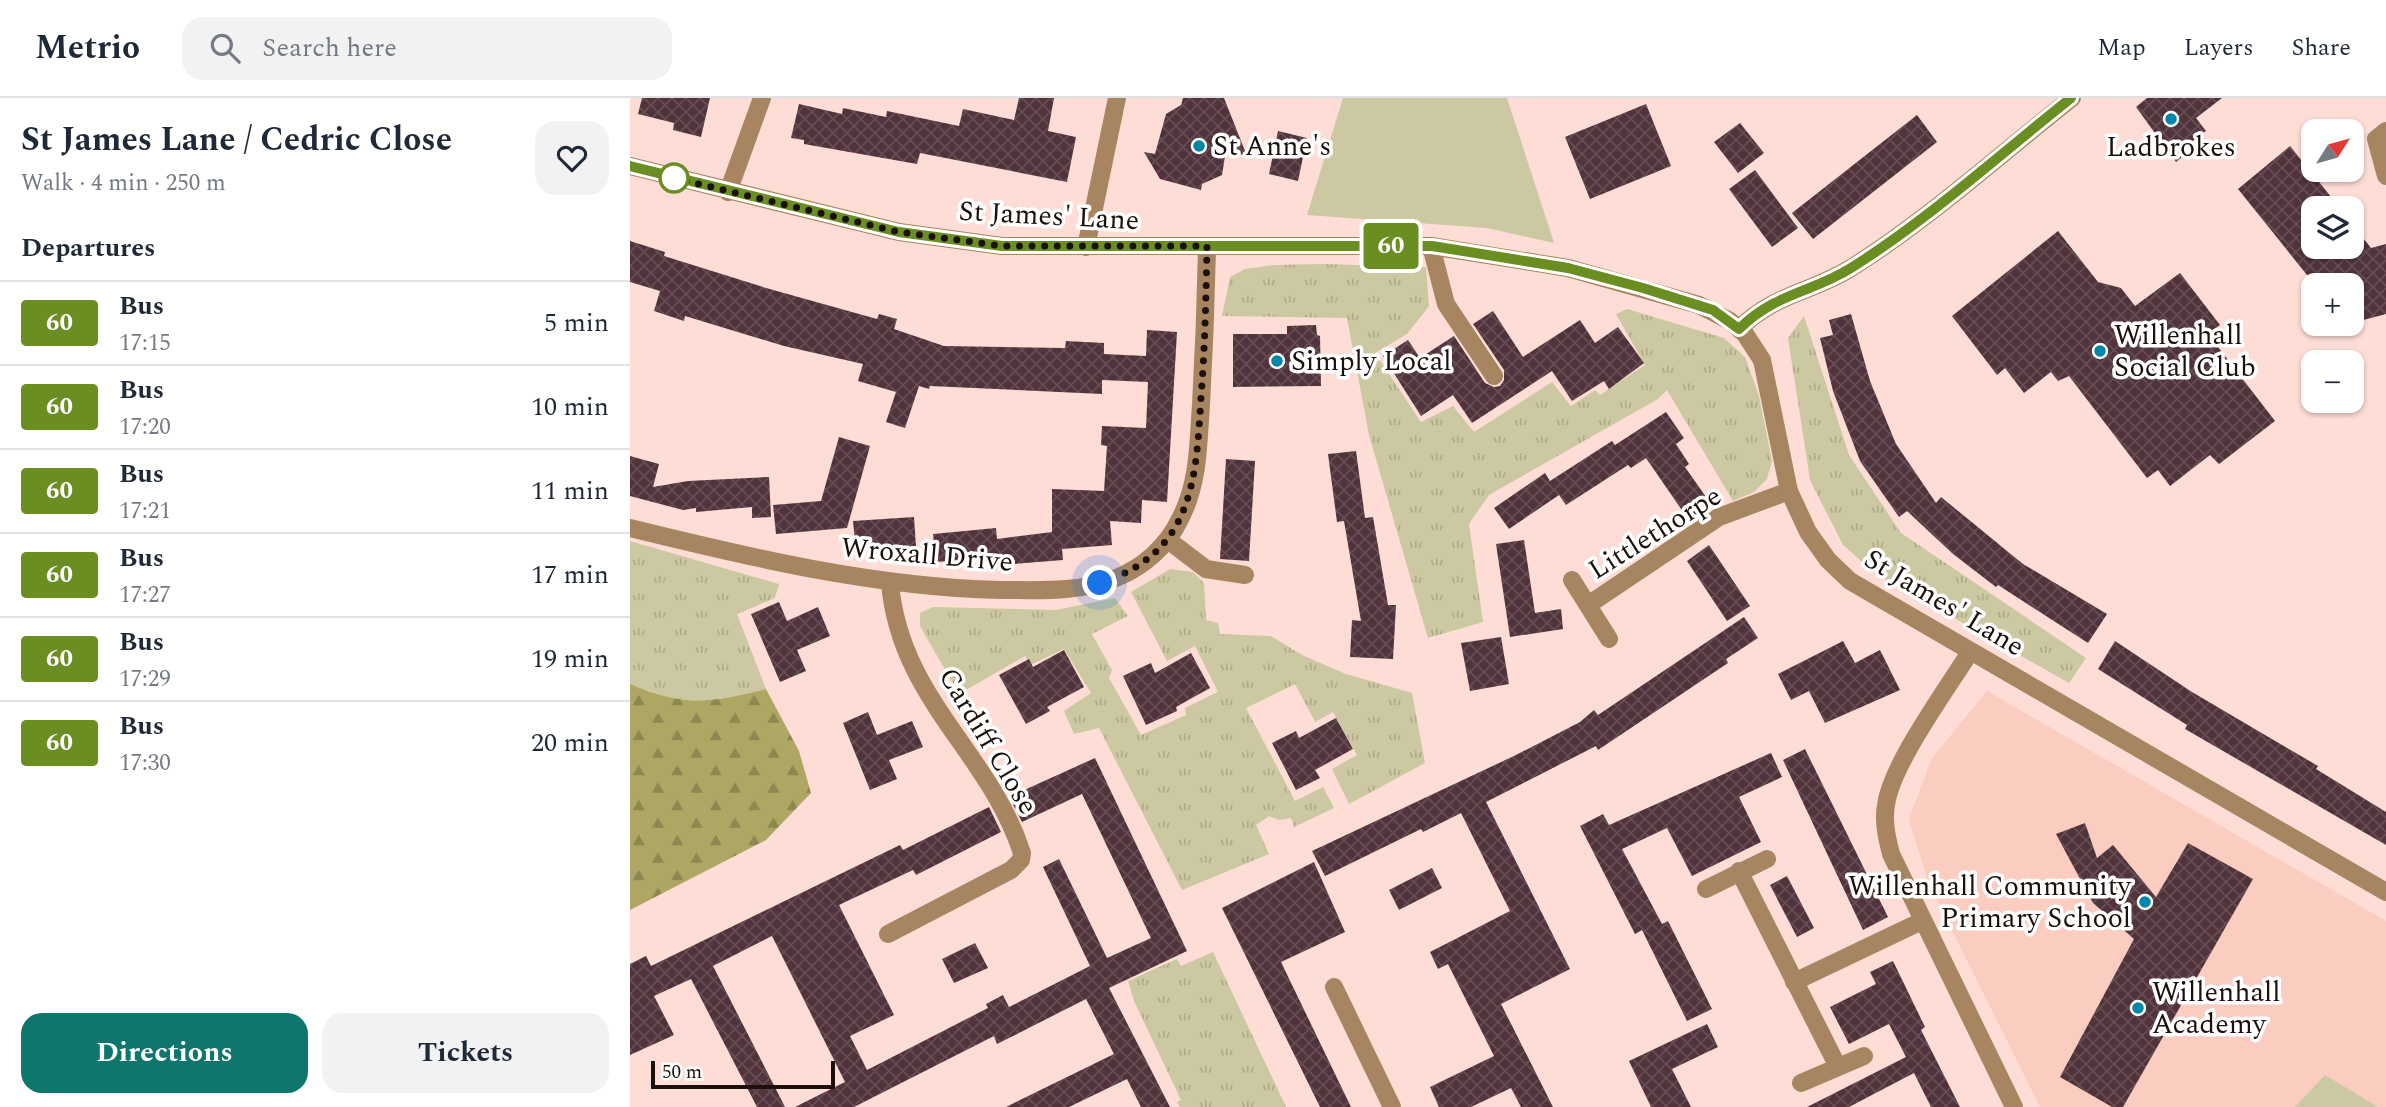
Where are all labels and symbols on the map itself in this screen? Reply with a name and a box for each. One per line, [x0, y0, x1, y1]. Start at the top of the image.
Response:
marker: Ladbrokes [2163, 111, 2179, 127]
north arrow [2301, 119, 2364, 182]
place label: St Anne's [1213, 125, 1331, 168]
place label: Ladbrokes [2106, 126, 2236, 169]
marker: St Anne's [1191, 138, 1207, 154]
unlabelled marker [659, 163, 689, 193]
street label: St James' Lane [958, 190, 1140, 242]
line badge: 60 [1360, 223, 1422, 269]
place label: Willenhall Social Club [2114, 314, 2256, 389]
place label: Simply Local [1291, 340, 1451, 383]
marker: Willenhall Social Club [2092, 343, 2108, 359]
marker: Simply Local [1269, 353, 1285, 369]
street label: Littlethorpe [1580, 475, 1730, 591]
street label: Wroxall Drive [839, 526, 1015, 584]
street label: St James' Lane [1855, 538, 2033, 668]
your location [1082, 565, 1117, 600]
street label: Cardiff Close [927, 659, 1049, 823]
place label: Willenhall Community Primary School [1848, 865, 2133, 940]
marker: Willenhall Community Primary School [2137, 894, 2153, 910]
place label: Willenhall Academy [2152, 971, 2280, 1046]
marker: Willenhall Academy [2130, 1000, 2146, 1016]
scale bar [651, 1058, 835, 1090]

